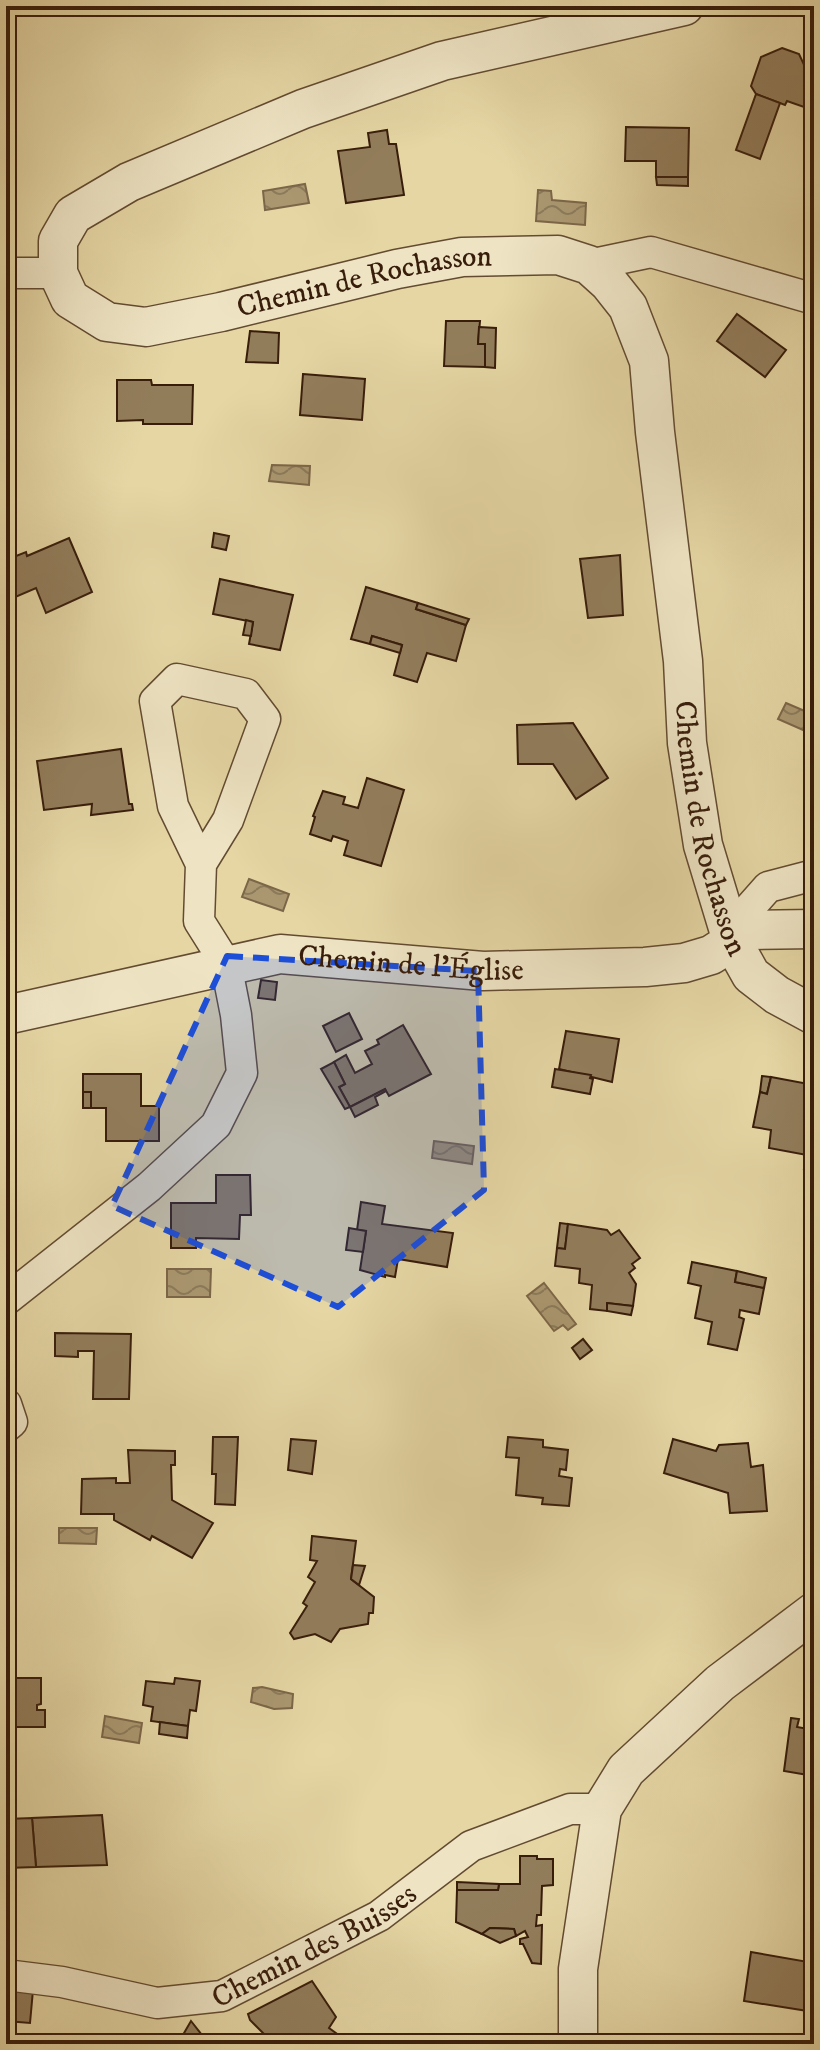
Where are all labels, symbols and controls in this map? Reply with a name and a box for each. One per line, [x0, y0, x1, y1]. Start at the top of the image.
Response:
street label: Chemin de Rochasson [233, 238, 493, 326]
street label: Chemin de Rochasson [666, 700, 755, 963]
street label: Chemin de l'Église [297, 937, 524, 990]
street label: Chemin des Buisses [205, 1875, 424, 2017]

